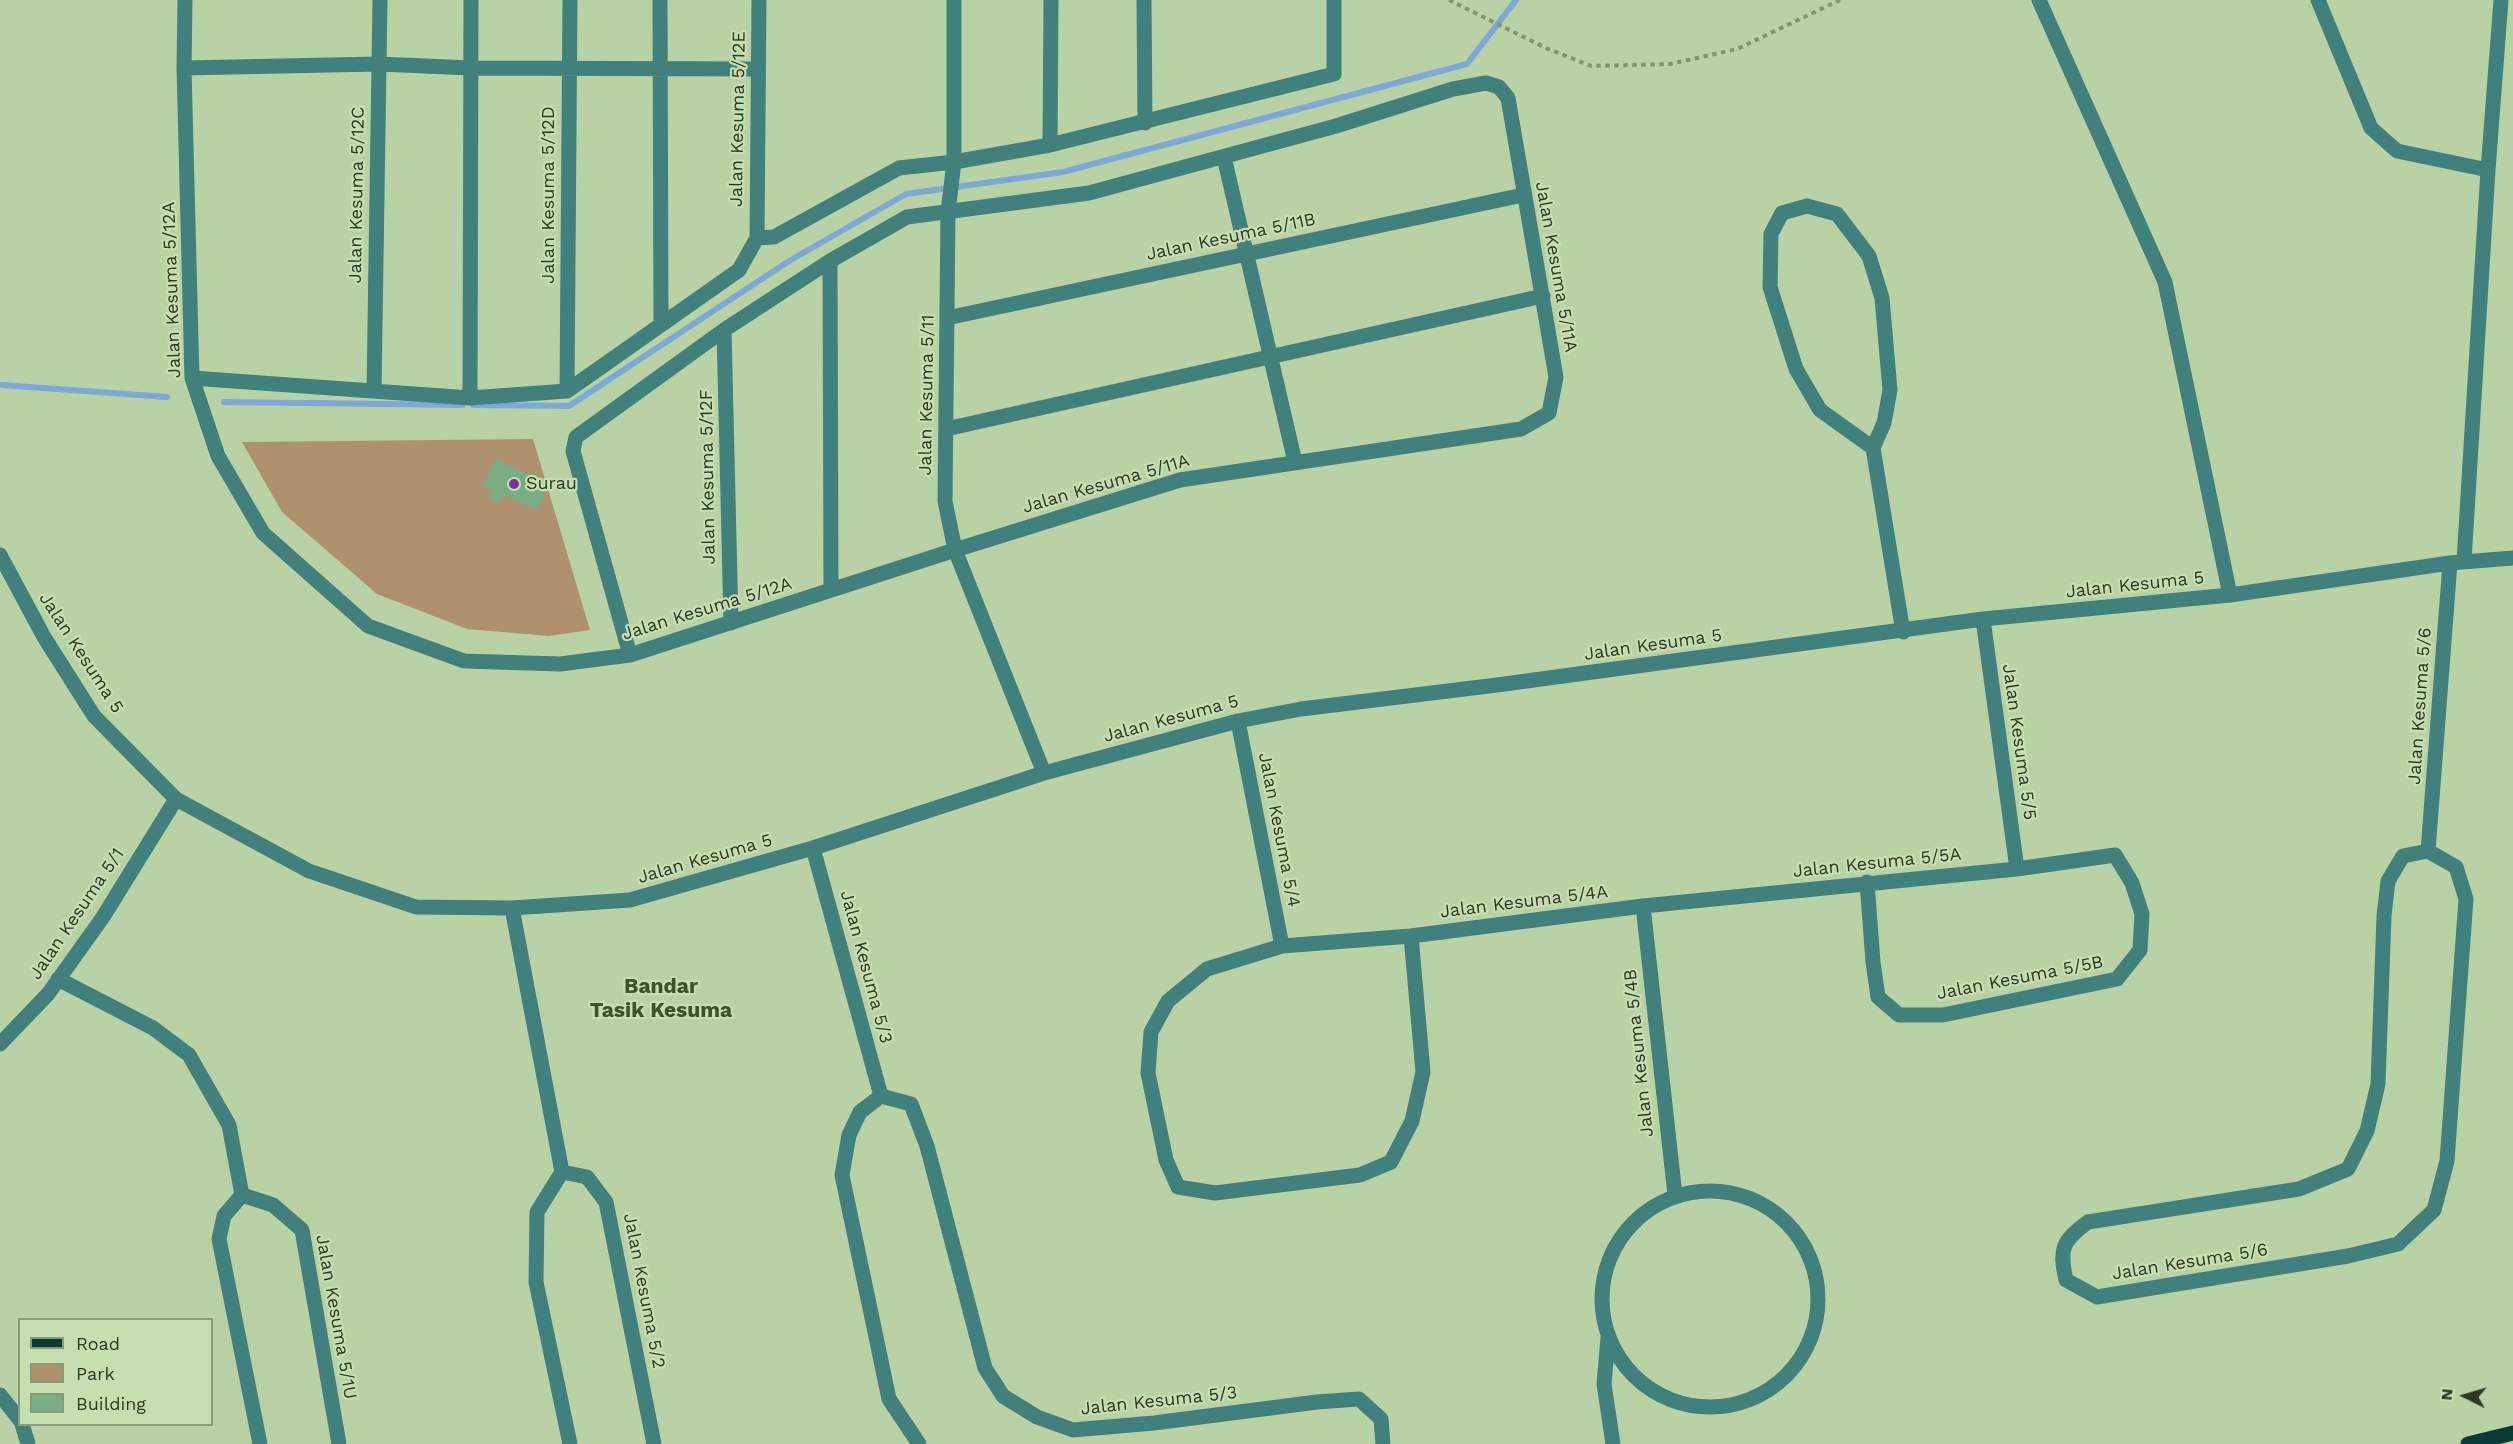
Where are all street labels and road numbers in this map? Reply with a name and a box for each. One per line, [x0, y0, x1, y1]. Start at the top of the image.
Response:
street label: Jalan Kesuma 5/12E [726, 31, 750, 207]
street label: Jalan Kesuma 5/12C [345, 106, 369, 284]
street label: Jalan Kesuma 5/12D [538, 106, 560, 284]
street label: Jalan Kesuma 5/11A [1530, 180, 1582, 354]
street label: Jalan Kesuma 5/12A [158, 202, 186, 378]
street label: Jalan Kesuma 5/11B [1144, 208, 1318, 266]
street label: Jalan Kesuma 5/11 [915, 314, 939, 476]
street label: Jalan Kesuma 5/12F [696, 389, 720, 565]
street label: Jalan Kesuma 5/11A [1020, 450, 1192, 518]
street label: Jalan Kesuma 5 [2065, 567, 2205, 603]
street label: Jalan Kesuma 5/12A [620, 573, 794, 645]
street label: Jalan Kesuma 5 [34, 589, 128, 717]
street label: Jalan Kesuma 5 [1583, 625, 1723, 665]
street label: Jalan Kesuma 5/6 [2404, 627, 2436, 785]
street label: Jalan Kesuma 5/5 [1997, 663, 2041, 821]
street label: Jalan Kesuma 5 [1101, 691, 1241, 747]
street label: Jalan Kesuma 5/4 [1253, 751, 1305, 909]
street label: Jalan Kesuma 5 [635, 829, 775, 889]
street label: Jalan Kesuma 5/5A [1792, 843, 1962, 883]
street label: Jalan Kesuma 5/1 [25, 844, 129, 984]
street label: Jalan Kesuma 5/4A [1439, 881, 1609, 923]
street label: Jalan Kesuma 5/3 [835, 888, 897, 1046]
street label: Jalan Kesuma 5/5B [1935, 951, 2105, 1005]
street label: Jalan Kesuma 5/4B [1619, 968, 1659, 1138]
street label: Jalan Kesuma 5/2 [618, 1212, 670, 1370]
street label: Jalan Kesuma 5/1U [311, 1233, 361, 1401]
street label: Jalan Kesuma 5/6 [2111, 1239, 2269, 1285]
street label: Jalan Kesuma 5/3 [1080, 1382, 1238, 1420]

